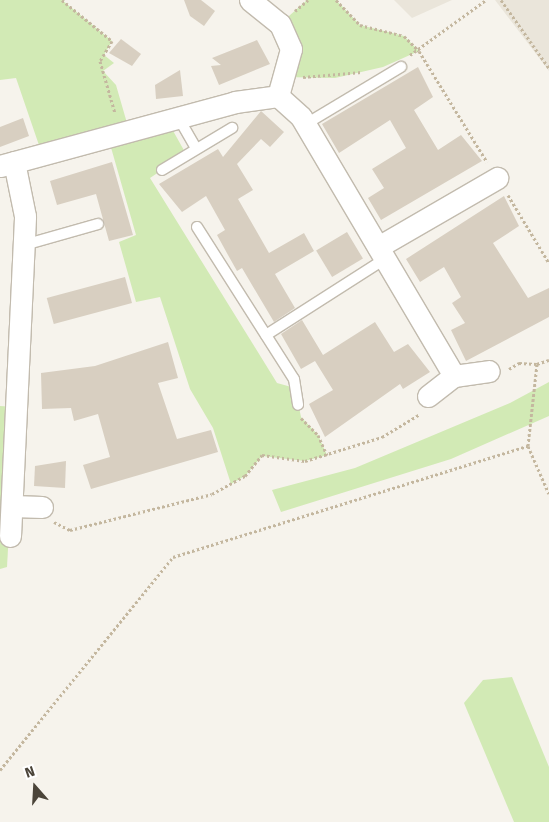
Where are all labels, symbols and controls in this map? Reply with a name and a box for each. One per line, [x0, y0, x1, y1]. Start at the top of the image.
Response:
north arrow [10, 762, 60, 812]
text: N [23, 763, 37, 782]

